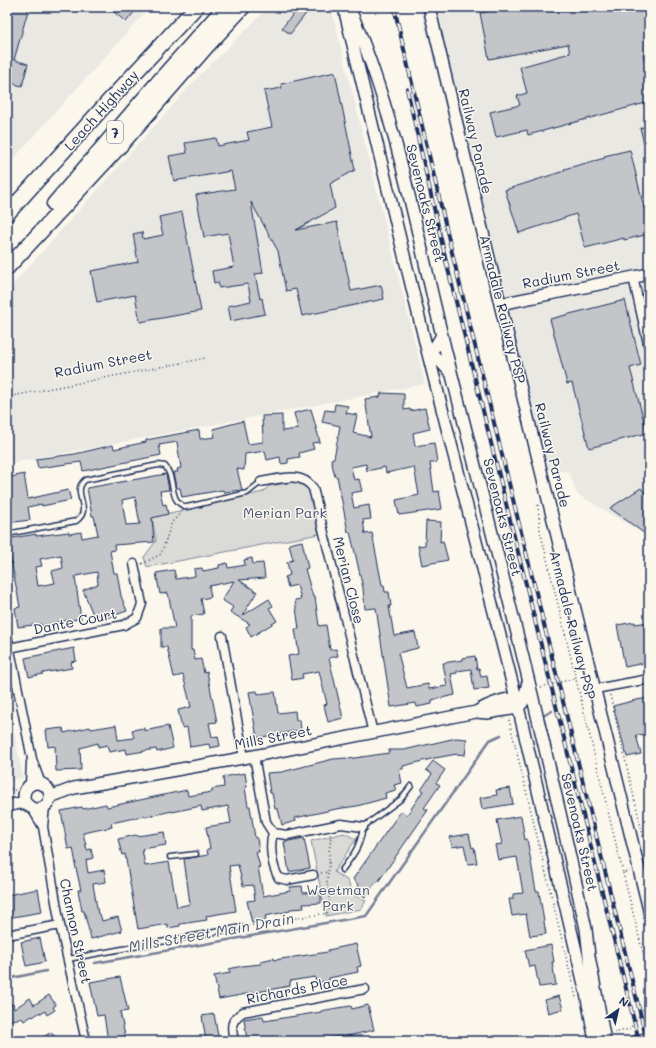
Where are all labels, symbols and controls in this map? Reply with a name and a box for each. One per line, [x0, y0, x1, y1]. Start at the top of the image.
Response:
street label: Leach Highway [60, 66, 142, 154]
street label: Railway Parade [455, 87, 497, 195]
road number: 7 [107, 121, 123, 143]
street label: Sevenoaks Street [402, 142, 450, 264]
street label: Armadale Railway PSP [475, 233, 531, 386]
street label: Radium Street [521, 255, 621, 293]
street label: Radium Street [53, 344, 153, 382]
street label: Railway Parade [531, 401, 575, 509]
street label: Sevenoaks Street [479, 456, 527, 578]
park label: Merian Park [243, 503, 327, 522]
street label: Merian Close [329, 534, 369, 626]
street label: Armadale Railway PSP [545, 549, 601, 702]
street label: Dante Court [32, 604, 118, 638]
street label: Mills Street [233, 720, 313, 754]
street label: Sevenoaks Street [557, 771, 603, 893]
street label: Channon Street [56, 877, 96, 985]
park label: Weetman Park [306, 880, 370, 915]
water label: Mills Street Main Drain [127, 908, 295, 956]
street label: Richards Place [245, 970, 349, 1008]
north arrow [598, 990, 638, 1030]
text: N [616, 993, 632, 1010]

